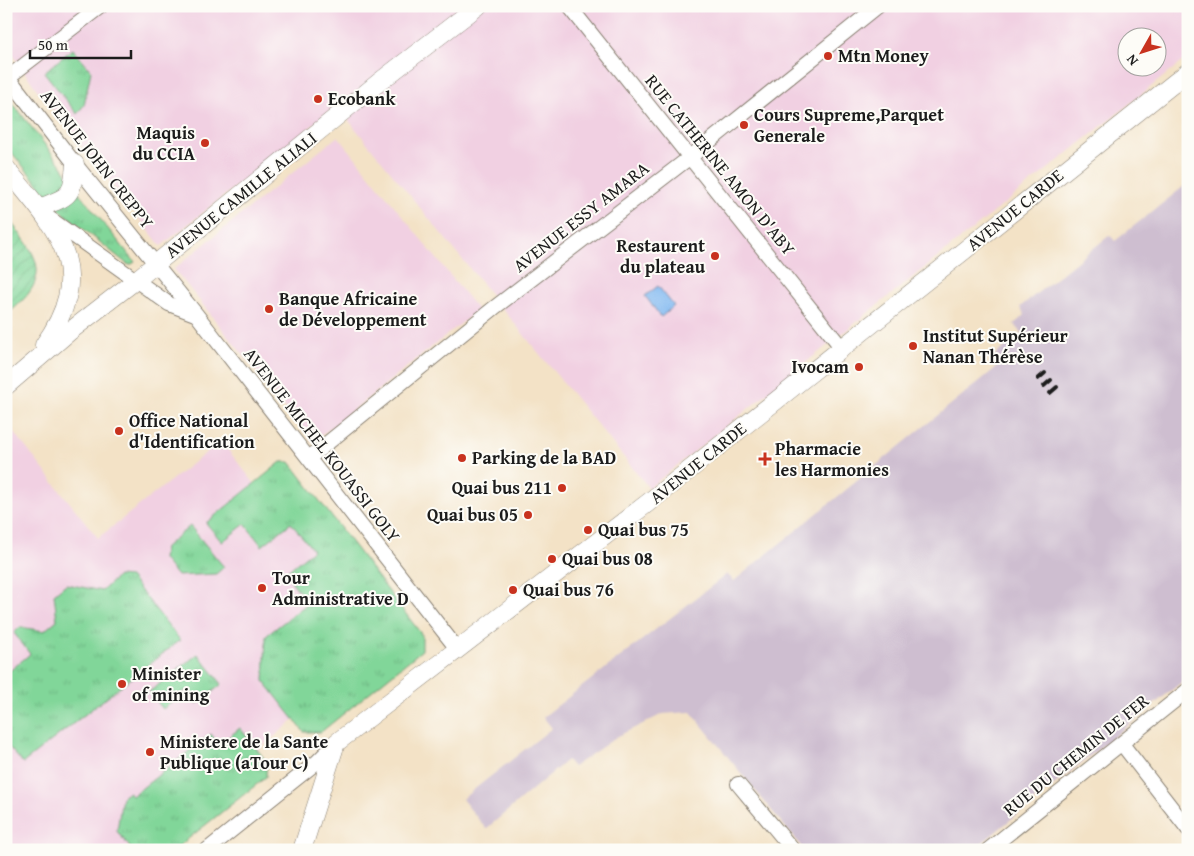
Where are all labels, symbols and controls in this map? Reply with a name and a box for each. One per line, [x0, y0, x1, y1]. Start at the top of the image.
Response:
scale bar [30, 28, 131, 60]
north arrow [1116, 28, 1166, 78]
text: 50 m [38, 34, 69, 55]
place label: Mtn Money [838, 42, 929, 69]
marker: Mtn Money [822, 50, 834, 62]
text: N [1121, 50, 1143, 70]
street label: RUE CATHERINE AMON D'ABY [639, 68, 802, 261]
street label: AVENUE JOHN CREPPY [34, 83, 161, 234]
place label: Ecobank [328, 85, 396, 112]
marker: Ecobank [312, 93, 324, 105]
place label: Cours Supreme,Parquet Generale [754, 101, 944, 149]
place label: Maquis du CCIA [132, 119, 195, 167]
marker: Cours Supreme,Parquet Generale [738, 119, 750, 131]
street label: AVENUE CAMILLE ALIALI [159, 125, 322, 264]
marker: Maquis du CCIA [199, 137, 211, 149]
street label: AVENUE ESSY AMARA [507, 155, 655, 278]
street label: AVENUE CARDE [960, 162, 1069, 257]
place label: Restaurent du plateau [617, 232, 706, 280]
marker: Restaurent du plateau [709, 250, 721, 262]
place label: Banque Africaine de Développement [279, 285, 427, 333]
marker: Banque Africaine de Développement [263, 303, 275, 315]
place label: Institut Supérieur Nanan Thérèse [923, 322, 1069, 370]
marker: Institut Supérieur Nanan Thérèse [907, 340, 919, 352]
street label: AVENUE MICHEL KOUASSI GOLY [238, 341, 407, 548]
place label: Ivocam [792, 353, 850, 380]
marker: Ivocam [853, 361, 865, 373]
place label: Office National d'Identification [129, 407, 255, 455]
street label: AVENUE CARDE [643, 415, 752, 510]
marker: Office National d'Identification [113, 425, 125, 437]
place label: Pharmacie les Harmonies [775, 435, 889, 483]
place label: Parking de la BAD [472, 444, 616, 471]
marker: Parking de la BAD [456, 452, 468, 464]
marker: Pharmacie les Harmonies [759, 453, 771, 465]
place label: Quai bus 211 [452, 474, 552, 501]
marker: Quai bus 211 [556, 482, 568, 494]
place label: Quai bus 05 [427, 501, 518, 528]
marker: Quai bus 05 [522, 509, 534, 521]
place label: Quai bus 75 [598, 516, 689, 543]
marker: Quai bus 75 [582, 524, 594, 536]
place label: Quai bus 08 [562, 545, 653, 572]
marker: Quai bus 08 [546, 553, 558, 565]
place label: Tour Administrative D [272, 564, 409, 612]
place label: Quai bus 76 [523, 576, 614, 603]
marker: Tour Administrative D [256, 582, 268, 594]
marker: Quai bus 76 [507, 584, 519, 596]
place label: Minister of mining [132, 660, 210, 708]
marker: Minister of mining [116, 678, 128, 690]
street label: RUE DU CHEMIN DE FER [997, 687, 1155, 822]
place label: Ministere de la Sante Publique (aTour C) [160, 728, 328, 776]
marker: Ministere de la Sante Publique (aTour C) [144, 746, 156, 758]

